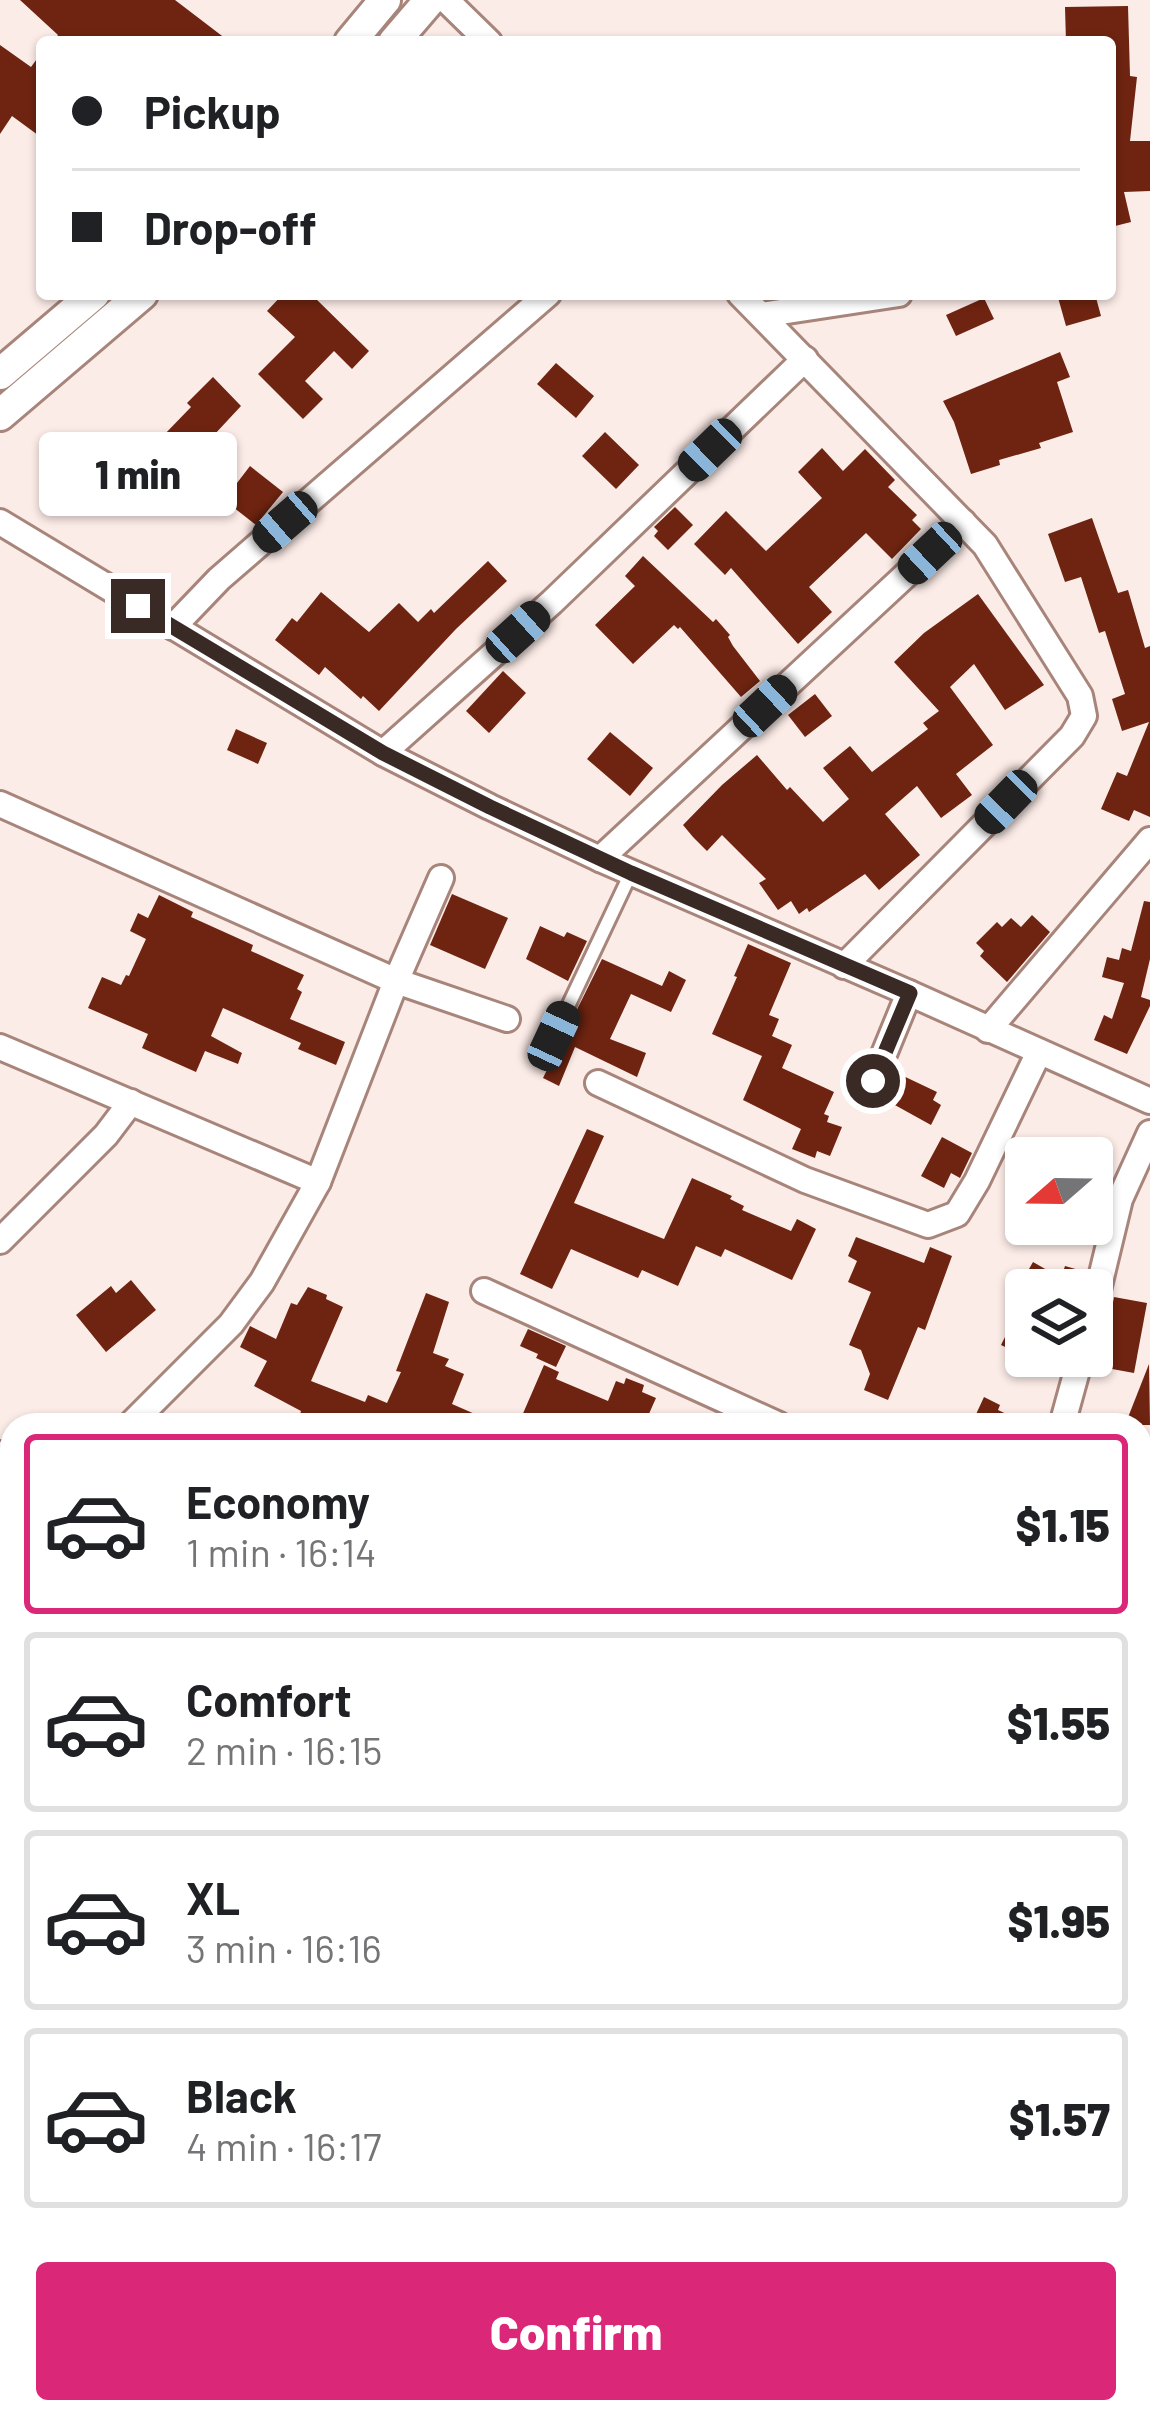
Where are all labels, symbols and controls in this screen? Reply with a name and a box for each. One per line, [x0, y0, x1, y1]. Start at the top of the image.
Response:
text: Pickup [144, 84, 281, 138]
text: Drop-off [144, 200, 317, 254]
car [672, 412, 748, 488]
callout: 1 min [39, 432, 237, 516]
text: 1 min [95, 450, 181, 497]
car [246, 485, 324, 559]
car [891, 515, 969, 591]
route end [111, 579, 165, 633]
car [479, 595, 557, 669]
car [726, 668, 804, 744]
car [968, 764, 1044, 840]
car [522, 996, 586, 1076]
route start [846, 1054, 900, 1108]
north arrow [1005, 1137, 1113, 1245]
map controls [1005, 1137, 1113, 1377]
button: layers [1005, 1269, 1113, 1377]
icon: car [42, 1470, 150, 1578]
text: Economy [186, 1474, 370, 1528]
text: $1.15 [1015, 1497, 1110, 1551]
text: 1 min · 16:14 [186, 1528, 377, 1575]
icon: car [42, 1668, 150, 1776]
text: Comfort [186, 1672, 352, 1726]
text: $1.55 [1007, 1695, 1110, 1749]
text: 2 min · 16:15 [186, 1726, 382, 1773]
icon: car [42, 1866, 150, 1974]
text: XL [186, 1870, 240, 1924]
text: $1.95 [1007, 1893, 1110, 1947]
text: 3 min · 16:16 [186, 1924, 382, 1971]
icon: car [42, 2064, 150, 2172]
text: Black [186, 2068, 297, 2122]
text: $1.57 [1009, 2091, 1110, 2145]
text: 4 min · 16:17 [186, 2122, 381, 2169]
button: Confirm [36, 2262, 1116, 2400]

